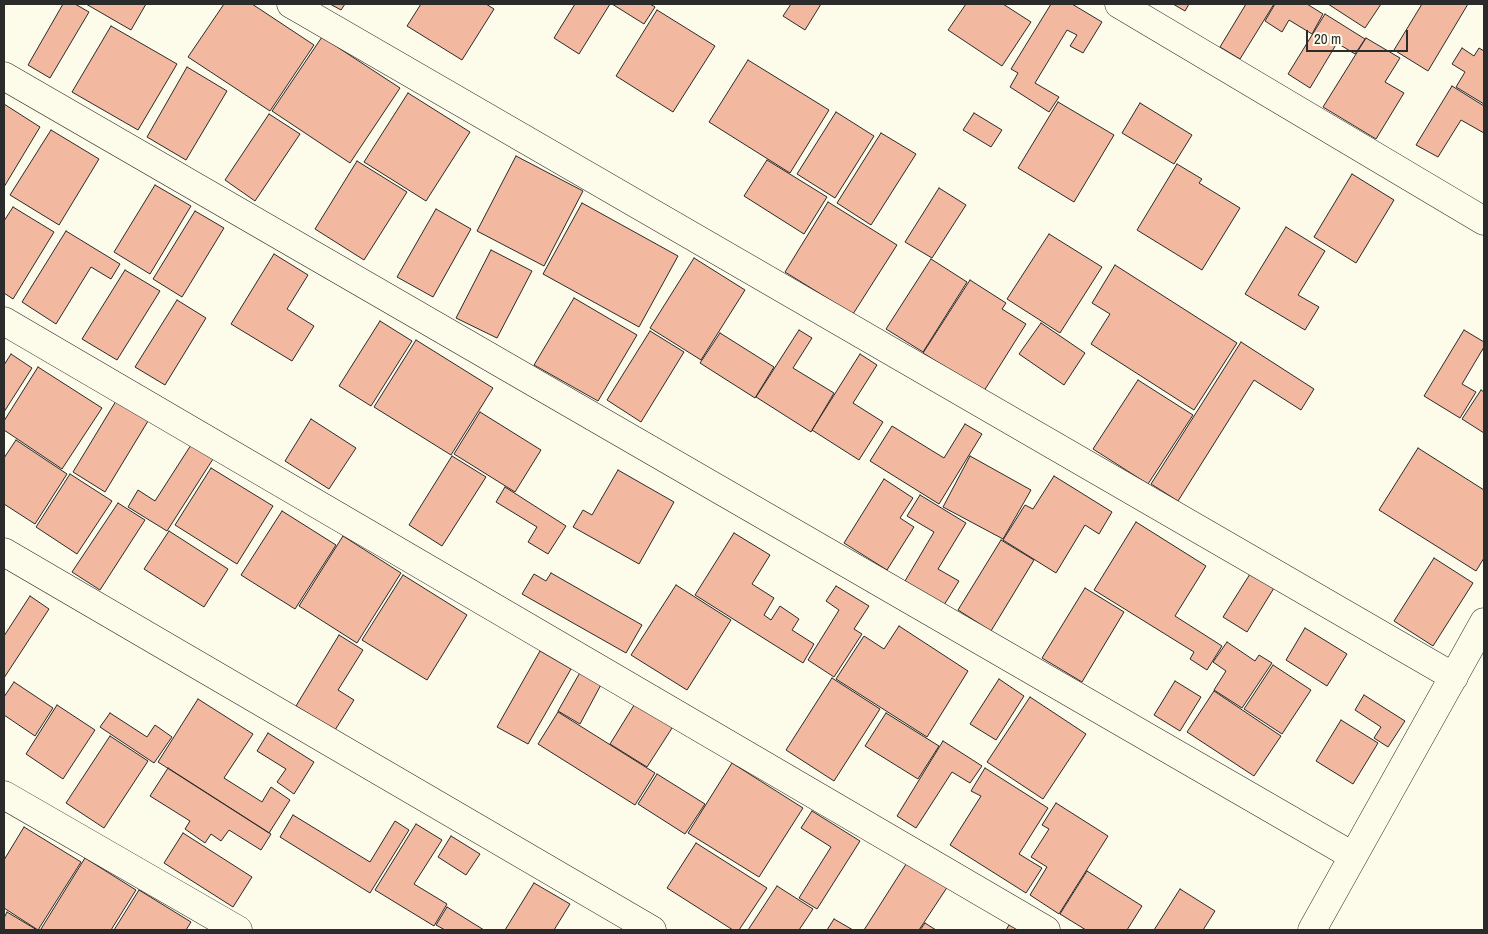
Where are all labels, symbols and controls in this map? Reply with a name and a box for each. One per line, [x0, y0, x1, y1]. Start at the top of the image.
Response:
scale bar [1308, 20, 1410, 52]
text: 20 m [1314, 28, 1341, 49]

